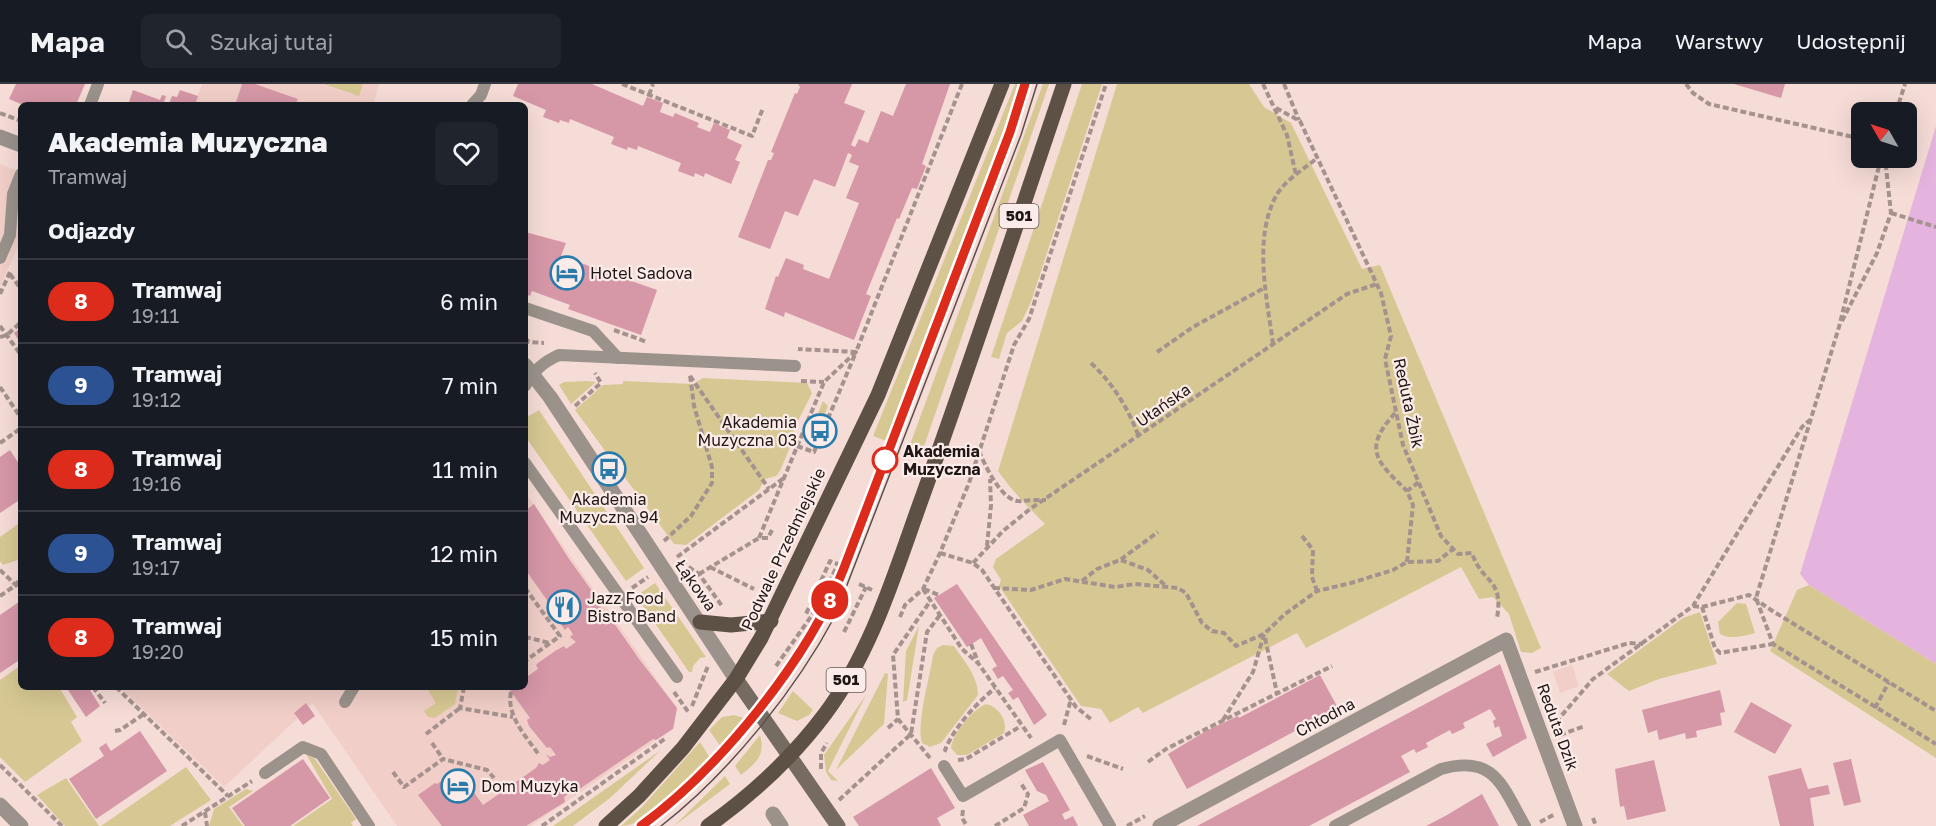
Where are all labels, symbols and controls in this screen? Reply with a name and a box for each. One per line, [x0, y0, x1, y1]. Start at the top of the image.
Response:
search box [141, 14, 561, 68]
text: Mapa [30, 25, 105, 58]
icon: search [162, 25, 195, 58]
text: Szukaj tutaj [210, 28, 333, 55]
text: Mapa [1587, 28, 1642, 54]
text: Warstwy [1675, 28, 1763, 54]
text: Udostępnij [1796, 28, 1906, 54]
north arrow [1851, 102, 1917, 168]
map controls [1851, 102, 1917, 168]
button: heart [435, 122, 498, 185]
text: Akademia Muzyczna [48, 125, 327, 158]
text: Tramwaj [48, 164, 127, 188]
road number: 501 [1000, 204, 1038, 228]
text: Odjazdy [48, 217, 135, 244]
hotel icon: Hotel Sadova [549, 255, 585, 291]
place label: Hotel Sadova [590, 263, 692, 283]
text: Tramwaj [132, 276, 222, 303]
text: 8 [74, 288, 88, 314]
text: 6 min [440, 288, 498, 315]
text: 19:11 [132, 303, 179, 327]
street label: Reduta Żbik [1390, 356, 1428, 450]
text: Tramwaj [132, 360, 222, 387]
text: 9 [74, 372, 88, 398]
text: 7 min [442, 372, 498, 399]
street label: Ułańska [1132, 379, 1194, 431]
text: 19:12 [132, 387, 181, 411]
place label: Akademia Muzyczna 03 [698, 412, 797, 450]
bus stop icon: Akademia Muzyczna 03 [802, 413, 838, 449]
place label: Akademia Muzyczna [903, 441, 981, 479]
text: Tramwaj [132, 444, 222, 471]
marker: Akademia Muzyczna [872, 447, 898, 473]
bus stop icon: Akademia Muzyczna 94 [591, 451, 627, 487]
text: 8 [74, 456, 88, 482]
text: 11 min [432, 456, 498, 483]
street label: Podwale Przedmiejskie [737, 465, 829, 633]
text: 19:16 [132, 471, 182, 495]
place label: Akademia Muzyczna 94 [559, 489, 659, 527]
text: Tramwaj [132, 528, 222, 555]
text: 9 [74, 540, 88, 566]
text: 12 min [430, 540, 498, 567]
text: 19:17 [132, 555, 180, 579]
street label: Łąkowa [671, 555, 721, 615]
line badge: 8 [810, 580, 850, 620]
text: 8 [823, 587, 837, 613]
place label: Jazz Food Bistro Band [587, 588, 676, 626]
restaurant icon: Jazz Food Bistro Band [546, 589, 582, 625]
text: Tramwaj [132, 612, 222, 639]
text: 8 [74, 624, 88, 650]
text: 15 min [430, 624, 498, 651]
text: 19:20 [132, 639, 184, 663]
road number: 501 [826, 668, 866, 692]
street label: Reduta Dzik [1533, 681, 1583, 773]
street label: Chłodna [1292, 693, 1358, 741]
hotel icon: Dom Muzyka [440, 768, 476, 804]
place label: Dom Muzyka [481, 776, 579, 796]

